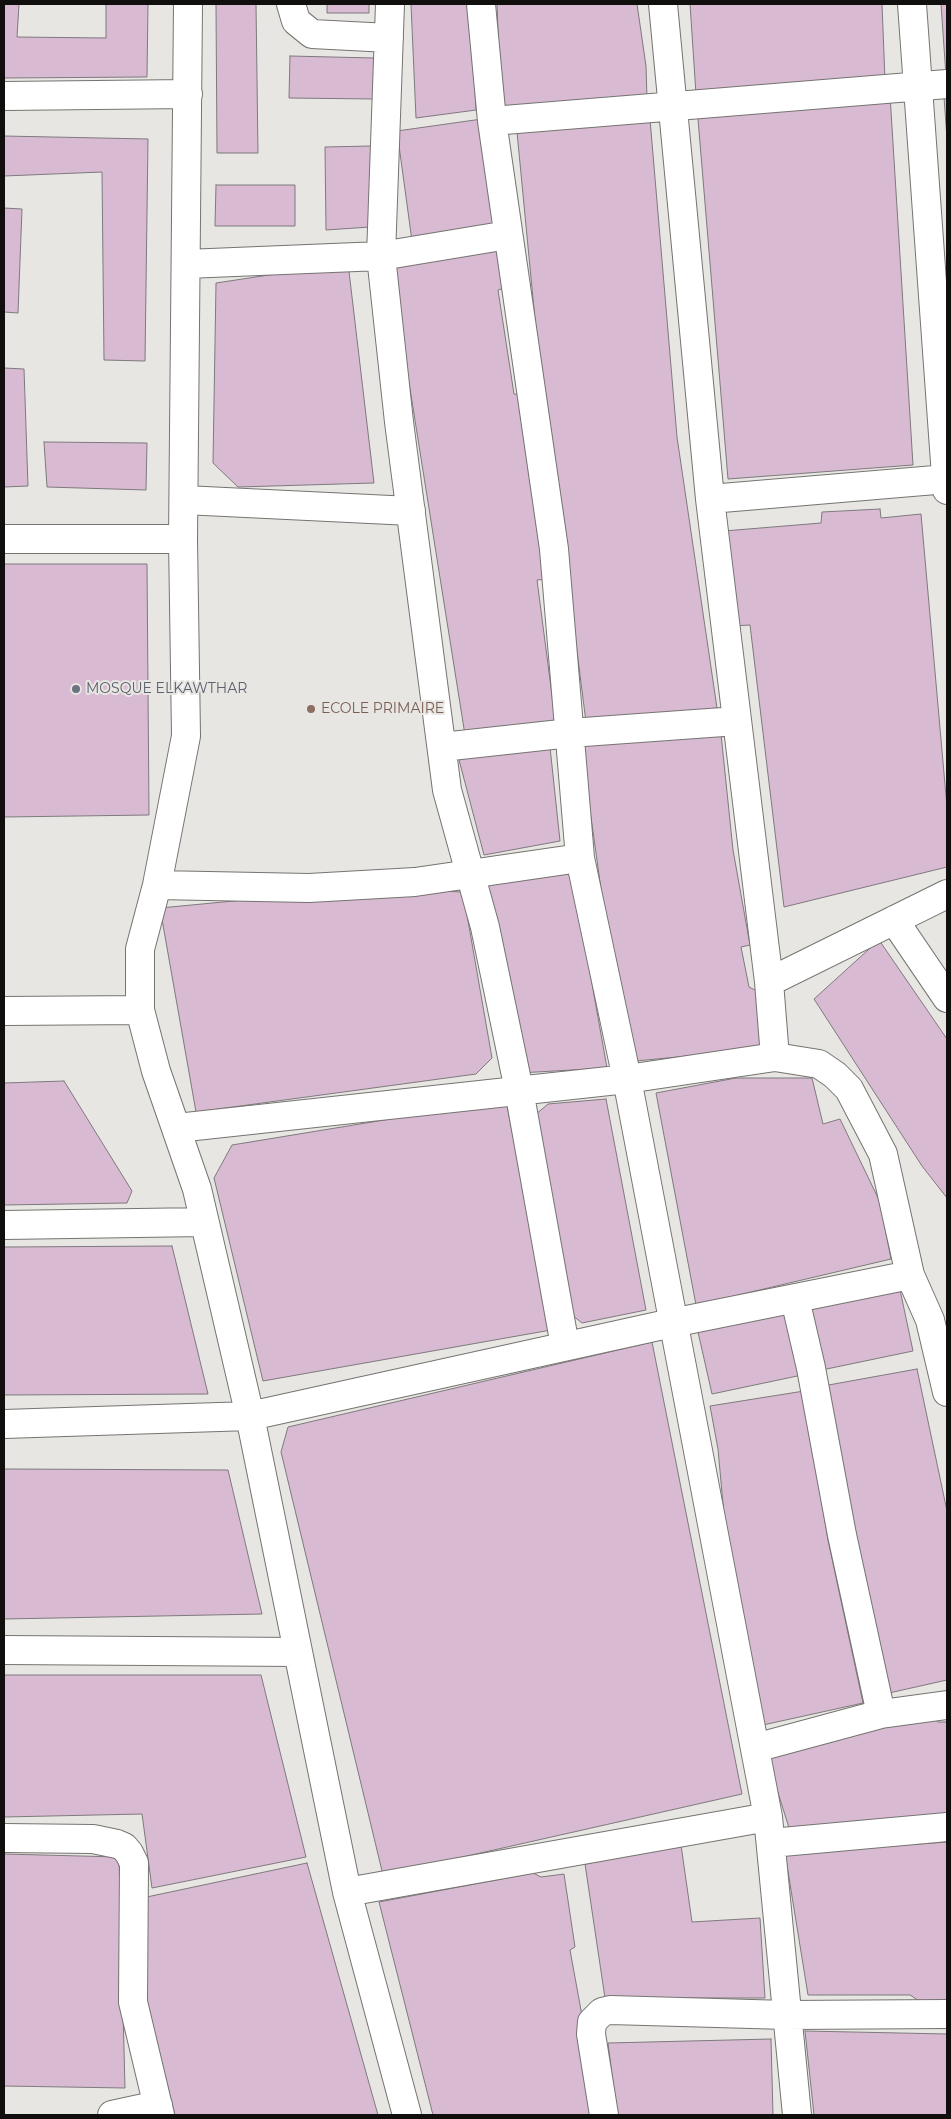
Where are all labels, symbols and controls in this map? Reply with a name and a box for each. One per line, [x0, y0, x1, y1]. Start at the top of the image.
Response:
place label: MOSQUE ELKAWTHAR [86, 681, 247, 697]
marker: MOSQUE ELKAWTHAR [70, 683, 82, 695]
place label: ECOLE PRIMAIRE [321, 701, 444, 717]
marker: ECOLE PRIMAIRE [305, 703, 317, 715]

